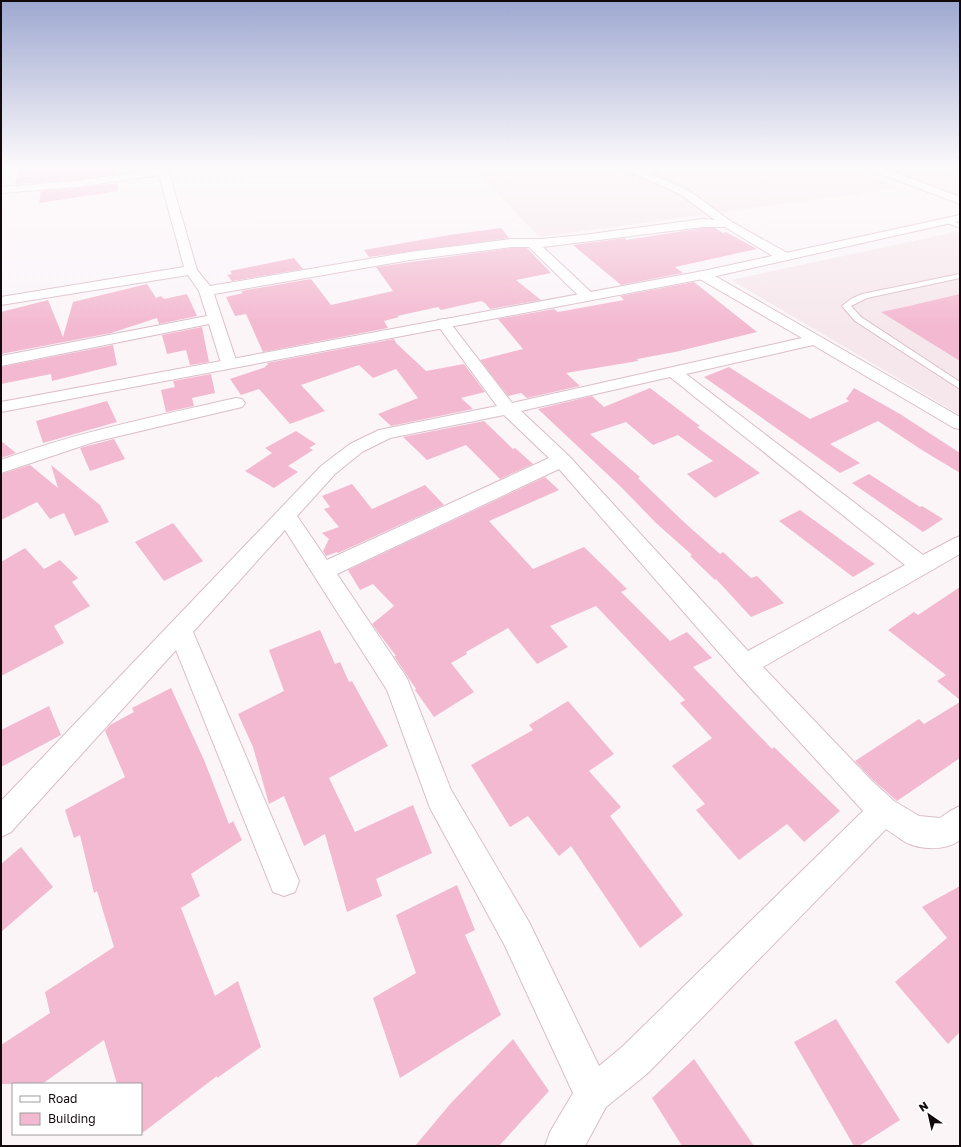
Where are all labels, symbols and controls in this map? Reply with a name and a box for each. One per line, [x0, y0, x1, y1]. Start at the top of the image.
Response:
legend [12, 1083, 142, 1135]
text: Road [48, 1091, 77, 1106]
north arrow [909, 1095, 949, 1135]
text: N [916, 1099, 930, 1114]
text: Building [48, 1111, 96, 1126]

